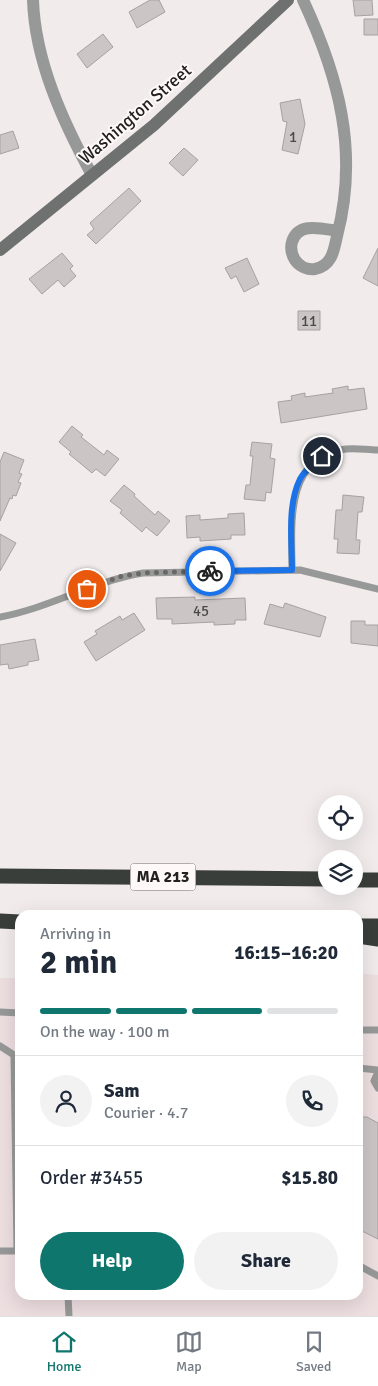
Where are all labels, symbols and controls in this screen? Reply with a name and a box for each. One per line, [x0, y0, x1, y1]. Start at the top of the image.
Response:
street label: Washington Street [74, 59, 196, 169]
house number: 1 [289, 128, 297, 146]
house number: 11 [301, 312, 317, 330]
pin [301, 435, 343, 477]
icon: home [308, 442, 336, 470]
courier [185, 546, 235, 596]
icon: bike [196, 557, 224, 585]
pin [66, 568, 108, 610]
icon: bag [73, 575, 101, 603]
house number: 45 [193, 602, 209, 620]
map controls [318, 795, 363, 895]
button: locate [318, 795, 363, 840]
button: layers [318, 850, 363, 895]
road number: MA 213 [130, 864, 196, 890]
text: Arriving in [40, 924, 111, 944]
text: 16:15–16:20 [234, 941, 338, 965]
text: 2 min [40, 943, 117, 982]
text: On the way · 100 m [40, 1022, 170, 1042]
button: person [40, 1075, 92, 1127]
button: phone [286, 1075, 338, 1127]
text: Sam [104, 1079, 140, 1103]
text: Courier · 4.7 [104, 1103, 188, 1123]
text: Order #3455 [40, 1166, 143, 1190]
text: $15.80 [281, 1166, 338, 1190]
button: Help [40, 1232, 184, 1290]
button: Share [194, 1232, 338, 1290]
tab: Home [47, 1328, 82, 1375]
tab: Map [175, 1328, 203, 1375]
tab: Saved [296, 1328, 331, 1375]

